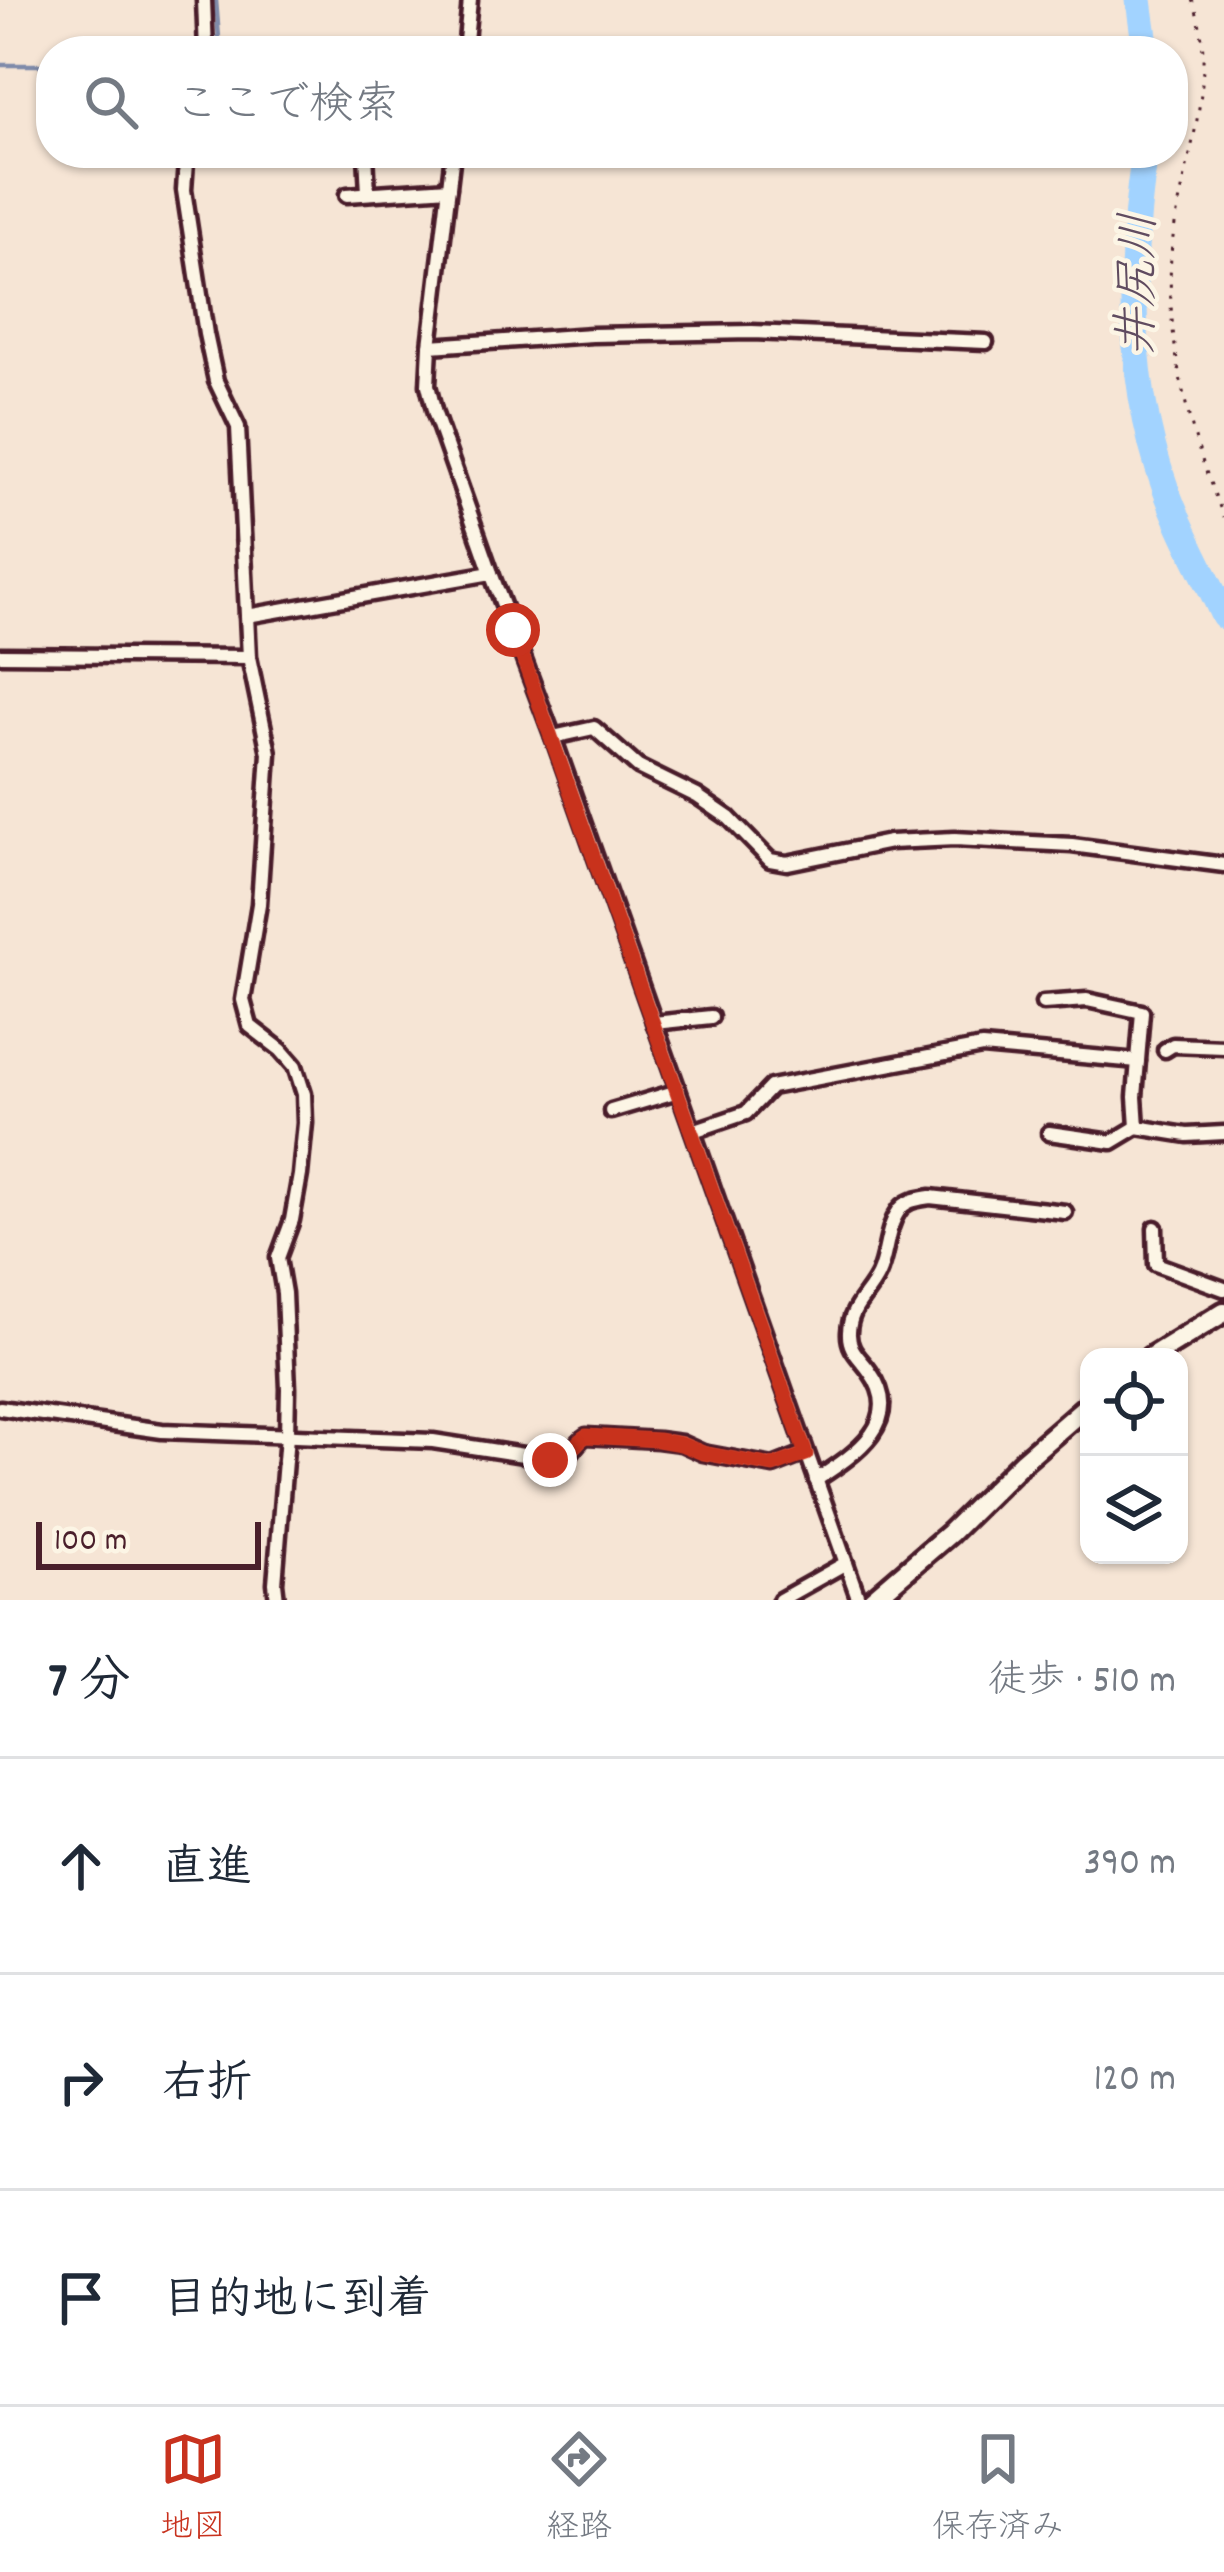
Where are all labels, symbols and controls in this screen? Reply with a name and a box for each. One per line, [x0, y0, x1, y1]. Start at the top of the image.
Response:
search box [36, 36, 1188, 168]
icon: search [78, 69, 144, 135]
text: ここで検索 [174, 76, 399, 140]
water label: 井尻川 [1106, 211, 1178, 357]
route start [486, 603, 540, 657]
map controls [1080, 1348, 1188, 1564]
button: locate [1080, 1348, 1188, 1456]
route end [523, 1433, 577, 1487]
button: layers [1080, 1456, 1188, 1564]
scale bar [36, 1516, 261, 1569]
text: 100 m [54, 1519, 127, 1566]
text: 7 分 [48, 1649, 130, 1721]
text: 徒歩 · 510 m [988, 1656, 1176, 1711]
icon: ahead [48, 1833, 114, 1899]
text: 390 m [1084, 1838, 1176, 1893]
text: 直進 [162, 1839, 252, 1903]
icon: right [48, 2049, 114, 2115]
text: 120 m [1093, 2054, 1176, 2109]
text: 右折 [162, 2055, 252, 2119]
icon: arrive [48, 2265, 114, 2331]
text: 目的地に到着 [162, 2271, 432, 2335]
tab: 地図 [160, 2426, 226, 2553]
tab: 経路 [546, 2426, 612, 2553]
tab: 保存済み [932, 2426, 1064, 2553]

